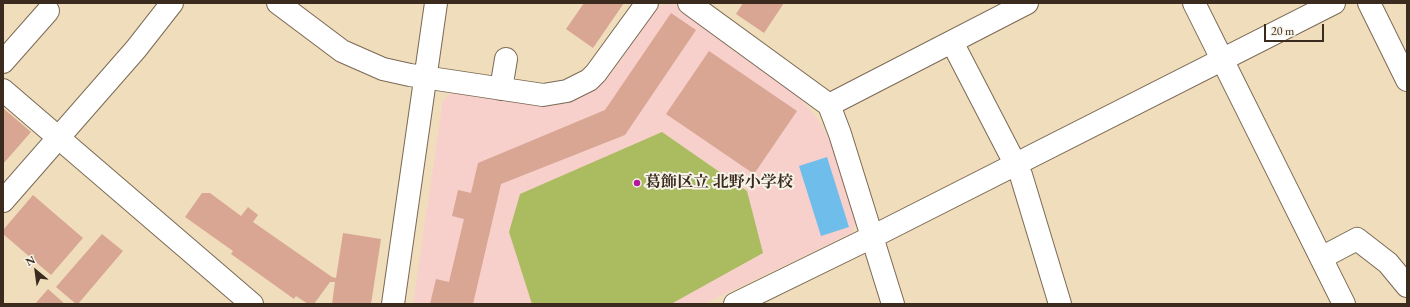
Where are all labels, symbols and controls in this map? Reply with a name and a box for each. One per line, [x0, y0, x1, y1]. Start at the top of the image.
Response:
scale bar [1266, 16, 1326, 42]
text: 20 m [1271, 23, 1294, 39]
place label: 葛飾区立 北野小学校 [645, 173, 793, 193]
marker: 葛飾区立 北野小学校 [632, 178, 642, 188]
north arrow [16, 251, 56, 291]
text: N [23, 252, 37, 269]

